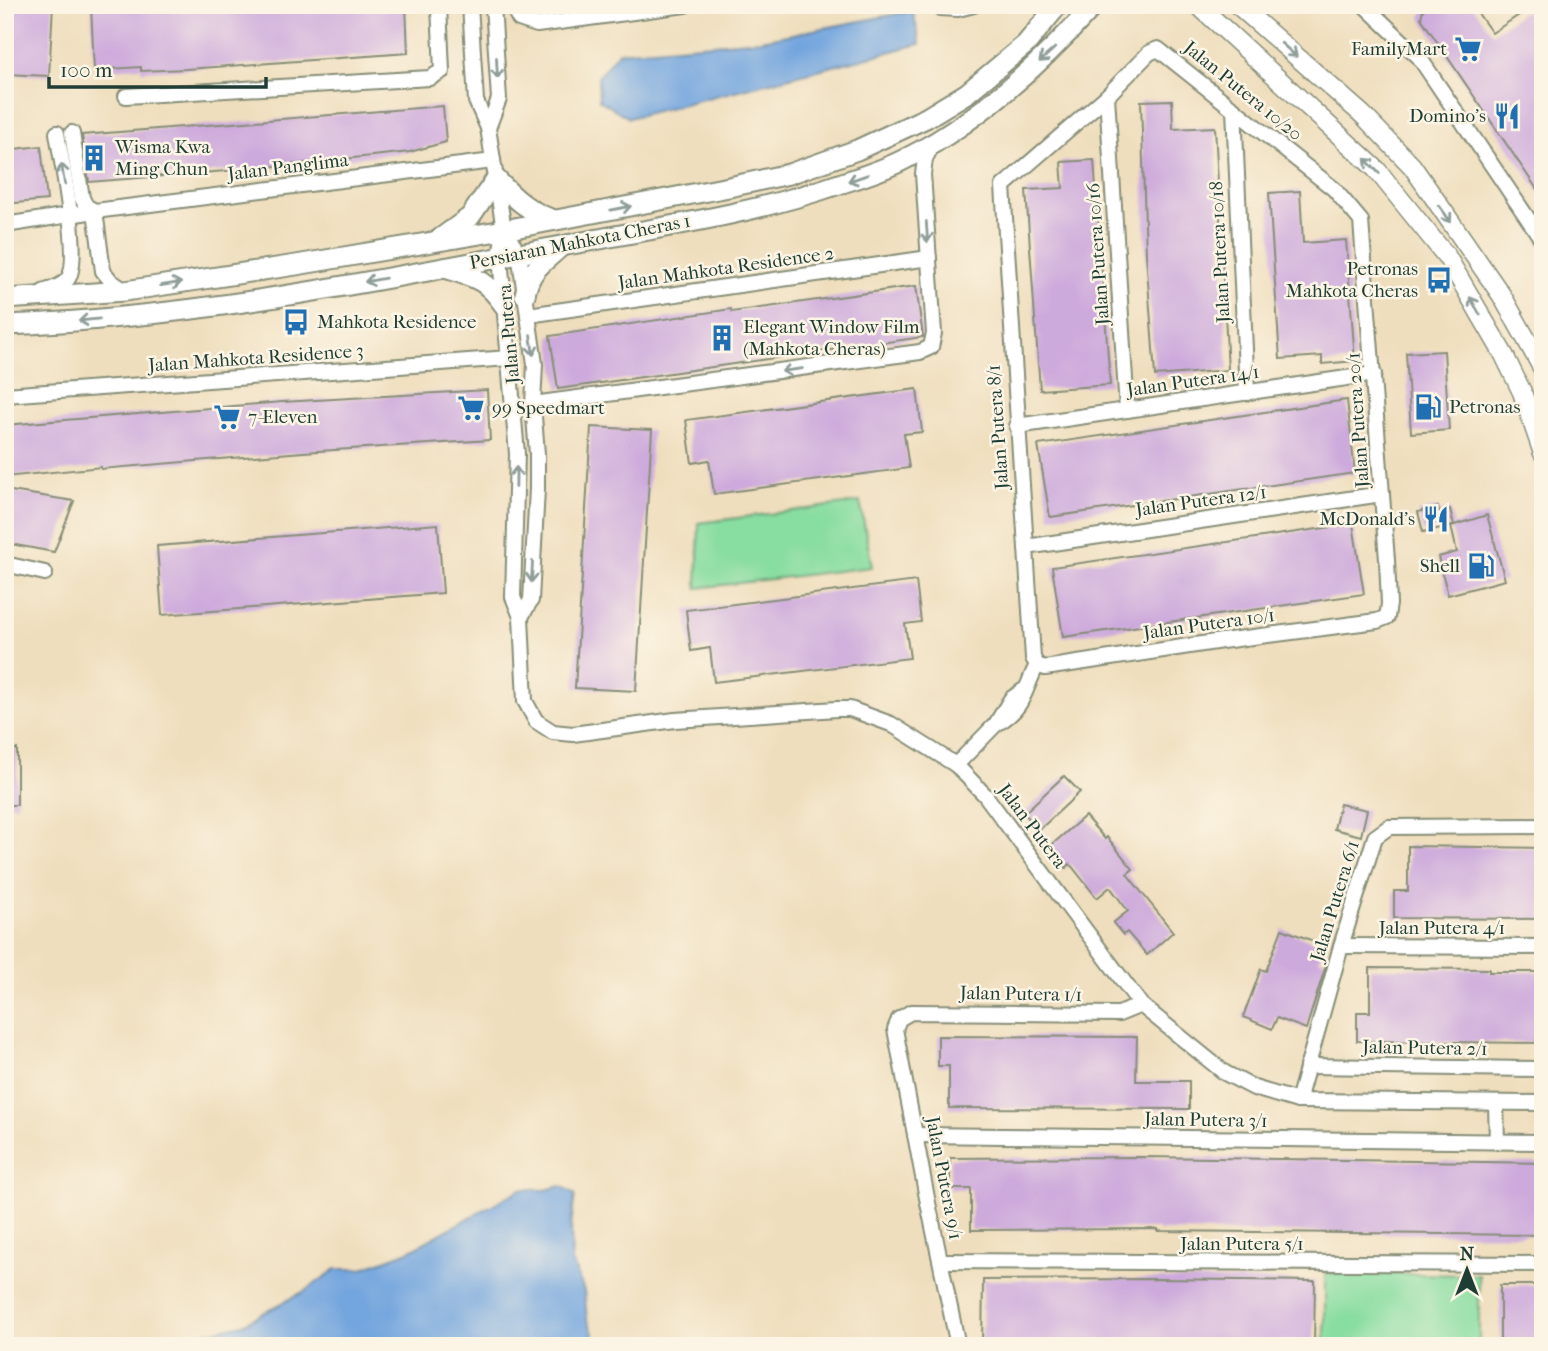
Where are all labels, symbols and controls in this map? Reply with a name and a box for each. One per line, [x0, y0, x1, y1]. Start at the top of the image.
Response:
supermarket icon: FamilyMart [1453, 34, 1483, 64]
street label: Jalan Putera 10/20 [1178, 35, 1307, 145]
place label: FamilyMart [1351, 38, 1447, 60]
one-way arrow [1280, 42, 1298, 58]
scale bar [49, 46, 266, 90]
one-way arrow [1039, 46, 1057, 62]
one-way arrow [490, 56, 503, 79]
text: 100 m [60, 58, 113, 82]
restaurant icon: Domino's [1492, 101, 1522, 131]
place label: Domino's [1409, 105, 1486, 127]
place label: Wisma Kwa Ming Chun [114, 136, 210, 180]
building icon: Wisma Kwa Ming Chun [79, 143, 109, 173]
street label: Jalan Panglima [224, 149, 350, 186]
one-way arrow [1364, 158, 1381, 175]
one-way arrow [56, 163, 69, 186]
one-way arrow [848, 173, 870, 185]
street label: Jalan Putera 10/18 [1205, 180, 1235, 325]
street label: Jalan Putera 10/16 [1082, 181, 1114, 328]
one-way arrow [609, 200, 632, 214]
one-way arrow [1438, 204, 1452, 223]
street label: Persiaran Mahkota Cheras 1 [468, 210, 692, 274]
one-way arrow [921, 220, 934, 243]
street label: Jalan Mahkota Residence 2 [615, 242, 836, 294]
place label: Petronas Mahkota Cheras [1286, 258, 1418, 302]
bus stop icon: Petronas Mahkota Cheras [1424, 265, 1454, 295]
one-way arrow [364, 273, 387, 287]
one-way arrow [159, 277, 182, 290]
street label: Jalan Putera [494, 283, 524, 387]
one-way arrow [1468, 296, 1481, 317]
bus stop icon: Mahkota Residence [281, 307, 311, 337]
place label: Mahkota Residence [317, 311, 476, 333]
one-way arrow [78, 314, 100, 327]
place label: Elegant Window Film (Mahkota Cheras) [743, 316, 920, 360]
building icon: Elegant Window Film (Mahkota Cheras) [707, 323, 737, 353]
one-way arrow [526, 333, 539, 356]
street label: Jalan Mahkota Residence 3 [146, 339, 364, 377]
street label: Jalan Putera 20/1 [1342, 352, 1374, 490]
street label: Jalan Putera 14/1 [1123, 361, 1261, 401]
one-way arrow [781, 364, 804, 377]
street label: Jalan Putera 8/1 [983, 364, 1013, 492]
fuel station icon: Petronas [1413, 392, 1443, 422]
supermarket icon: 99 Speedmart [456, 393, 486, 423]
place label: Petronas [1449, 396, 1521, 418]
place label: 99 Speedmart [492, 397, 605, 419]
supermarket icon: 7-Eleven [212, 402, 242, 432]
place label: 7-Eleven [248, 406, 318, 428]
one-way arrow [510, 466, 523, 489]
street label: Jalan Putera 12/1 [1132, 481, 1268, 521]
restaurant icon: McDonald's [1421, 504, 1451, 534]
place label: McDonald's [1319, 508, 1415, 530]
fuel station icon: Shell [1466, 551, 1496, 581]
place label: Shell [1420, 555, 1460, 577]
one-way arrow [526, 561, 539, 584]
street label: Jalan Putera 10/1 [1140, 604, 1276, 644]
street label: Jalan Putera [992, 778, 1071, 873]
street label: Jalan Putera 6/1 [1306, 838, 1364, 966]
street label: Jalan Putera 4/1 [1377, 917, 1505, 939]
street label: Jalan Putera 1/1 [958, 982, 1082, 1006]
street label: Jalan Putera 2/1 [1360, 1036, 1488, 1060]
street label: Jalan Putera 3/1 [1142, 1108, 1268, 1132]
street label: Jalan Putera 9/1 [921, 1112, 967, 1242]
street label: Jalan Putera 5/1 [1178, 1233, 1304, 1255]
north arrow [1432, 1236, 1502, 1306]
text: N [1460, 1243, 1475, 1265]

